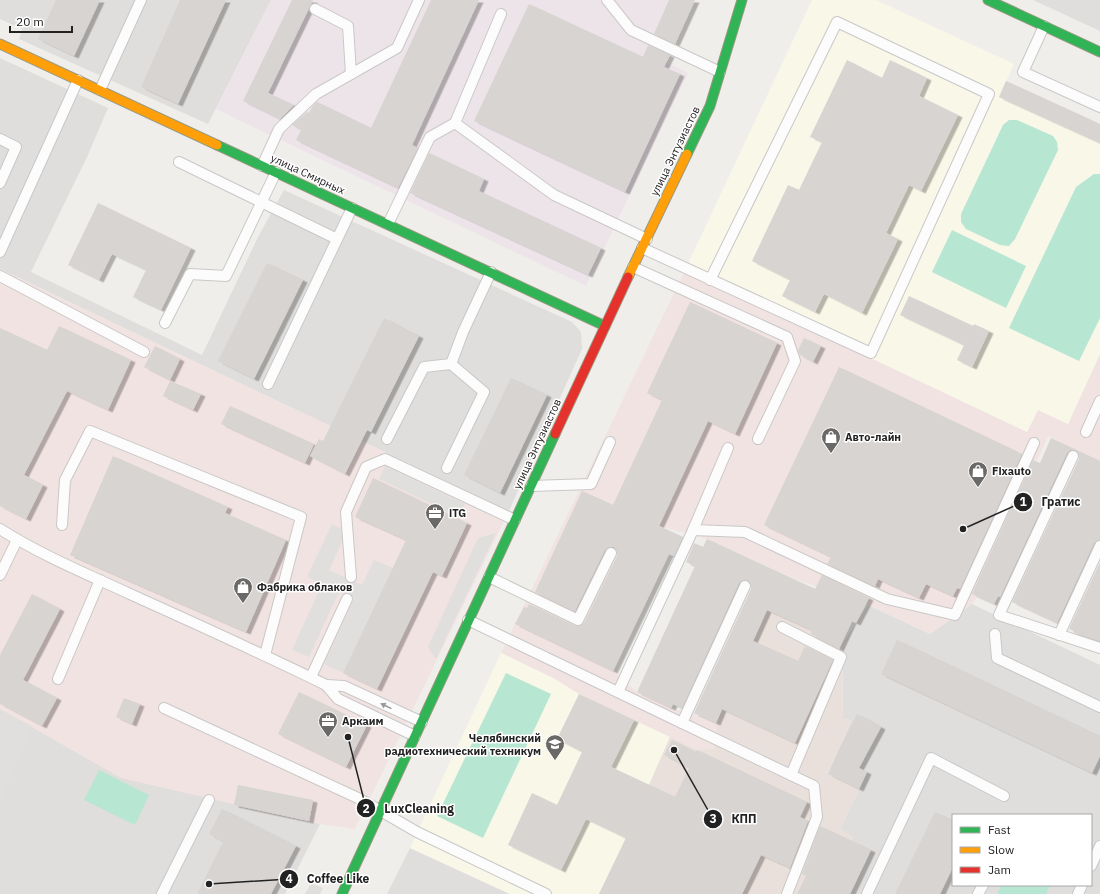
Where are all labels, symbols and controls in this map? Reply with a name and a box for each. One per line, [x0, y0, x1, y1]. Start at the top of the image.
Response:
scale bar [10, 8, 72, 34]
text: 20 m [16, 14, 44, 29]
street label: улица Энтузиастов [647, 104, 703, 198]
street label: улица Смирных [269, 151, 348, 198]
street label: улица Энтузиастов [510, 397, 564, 491]
shop icon: Авто-лайн [820, 426, 842, 454]
place label: Авто-лайн [845, 430, 901, 444]
shop icon: Fixauto [967, 460, 989, 488]
place label: Fixauto [992, 464, 1031, 478]
callout: Гратис [1013, 490, 1088, 514]
text: 1 [1019, 494, 1027, 509]
text: Гратис [1042, 494, 1080, 509]
office icon: iTG [424, 502, 446, 530]
place label: iTG [449, 506, 466, 520]
shop icon: Фабрика облаков [232, 576, 254, 604]
place label: Фабрика облаков [257, 580, 352, 594]
one-way arrow [380, 703, 392, 709]
office icon: Аркаим [317, 710, 339, 738]
place label: Аркаим [342, 714, 384, 728]
place label: Челябинский радиотехнический техникум [385, 731, 541, 758]
school or university icon: Челябинский радиотехнический техникум [544, 733, 566, 761]
callout: LuxCleaning [356, 796, 461, 820]
text: 2 [362, 801, 370, 816]
text: LuxCleaning [384, 801, 454, 816]
callout: КПП [703, 807, 764, 831]
text: 3 [709, 811, 717, 826]
text: КПП [731, 811, 757, 826]
legend [952, 814, 1092, 886]
text: Fast [988, 822, 1011, 837]
text: Slow [988, 842, 1014, 857]
text: Jam [988, 862, 1011, 877]
callout: Coffee Like [279, 867, 377, 891]
text: 4 [285, 871, 293, 886]
text: Coffee Like [307, 871, 370, 886]

